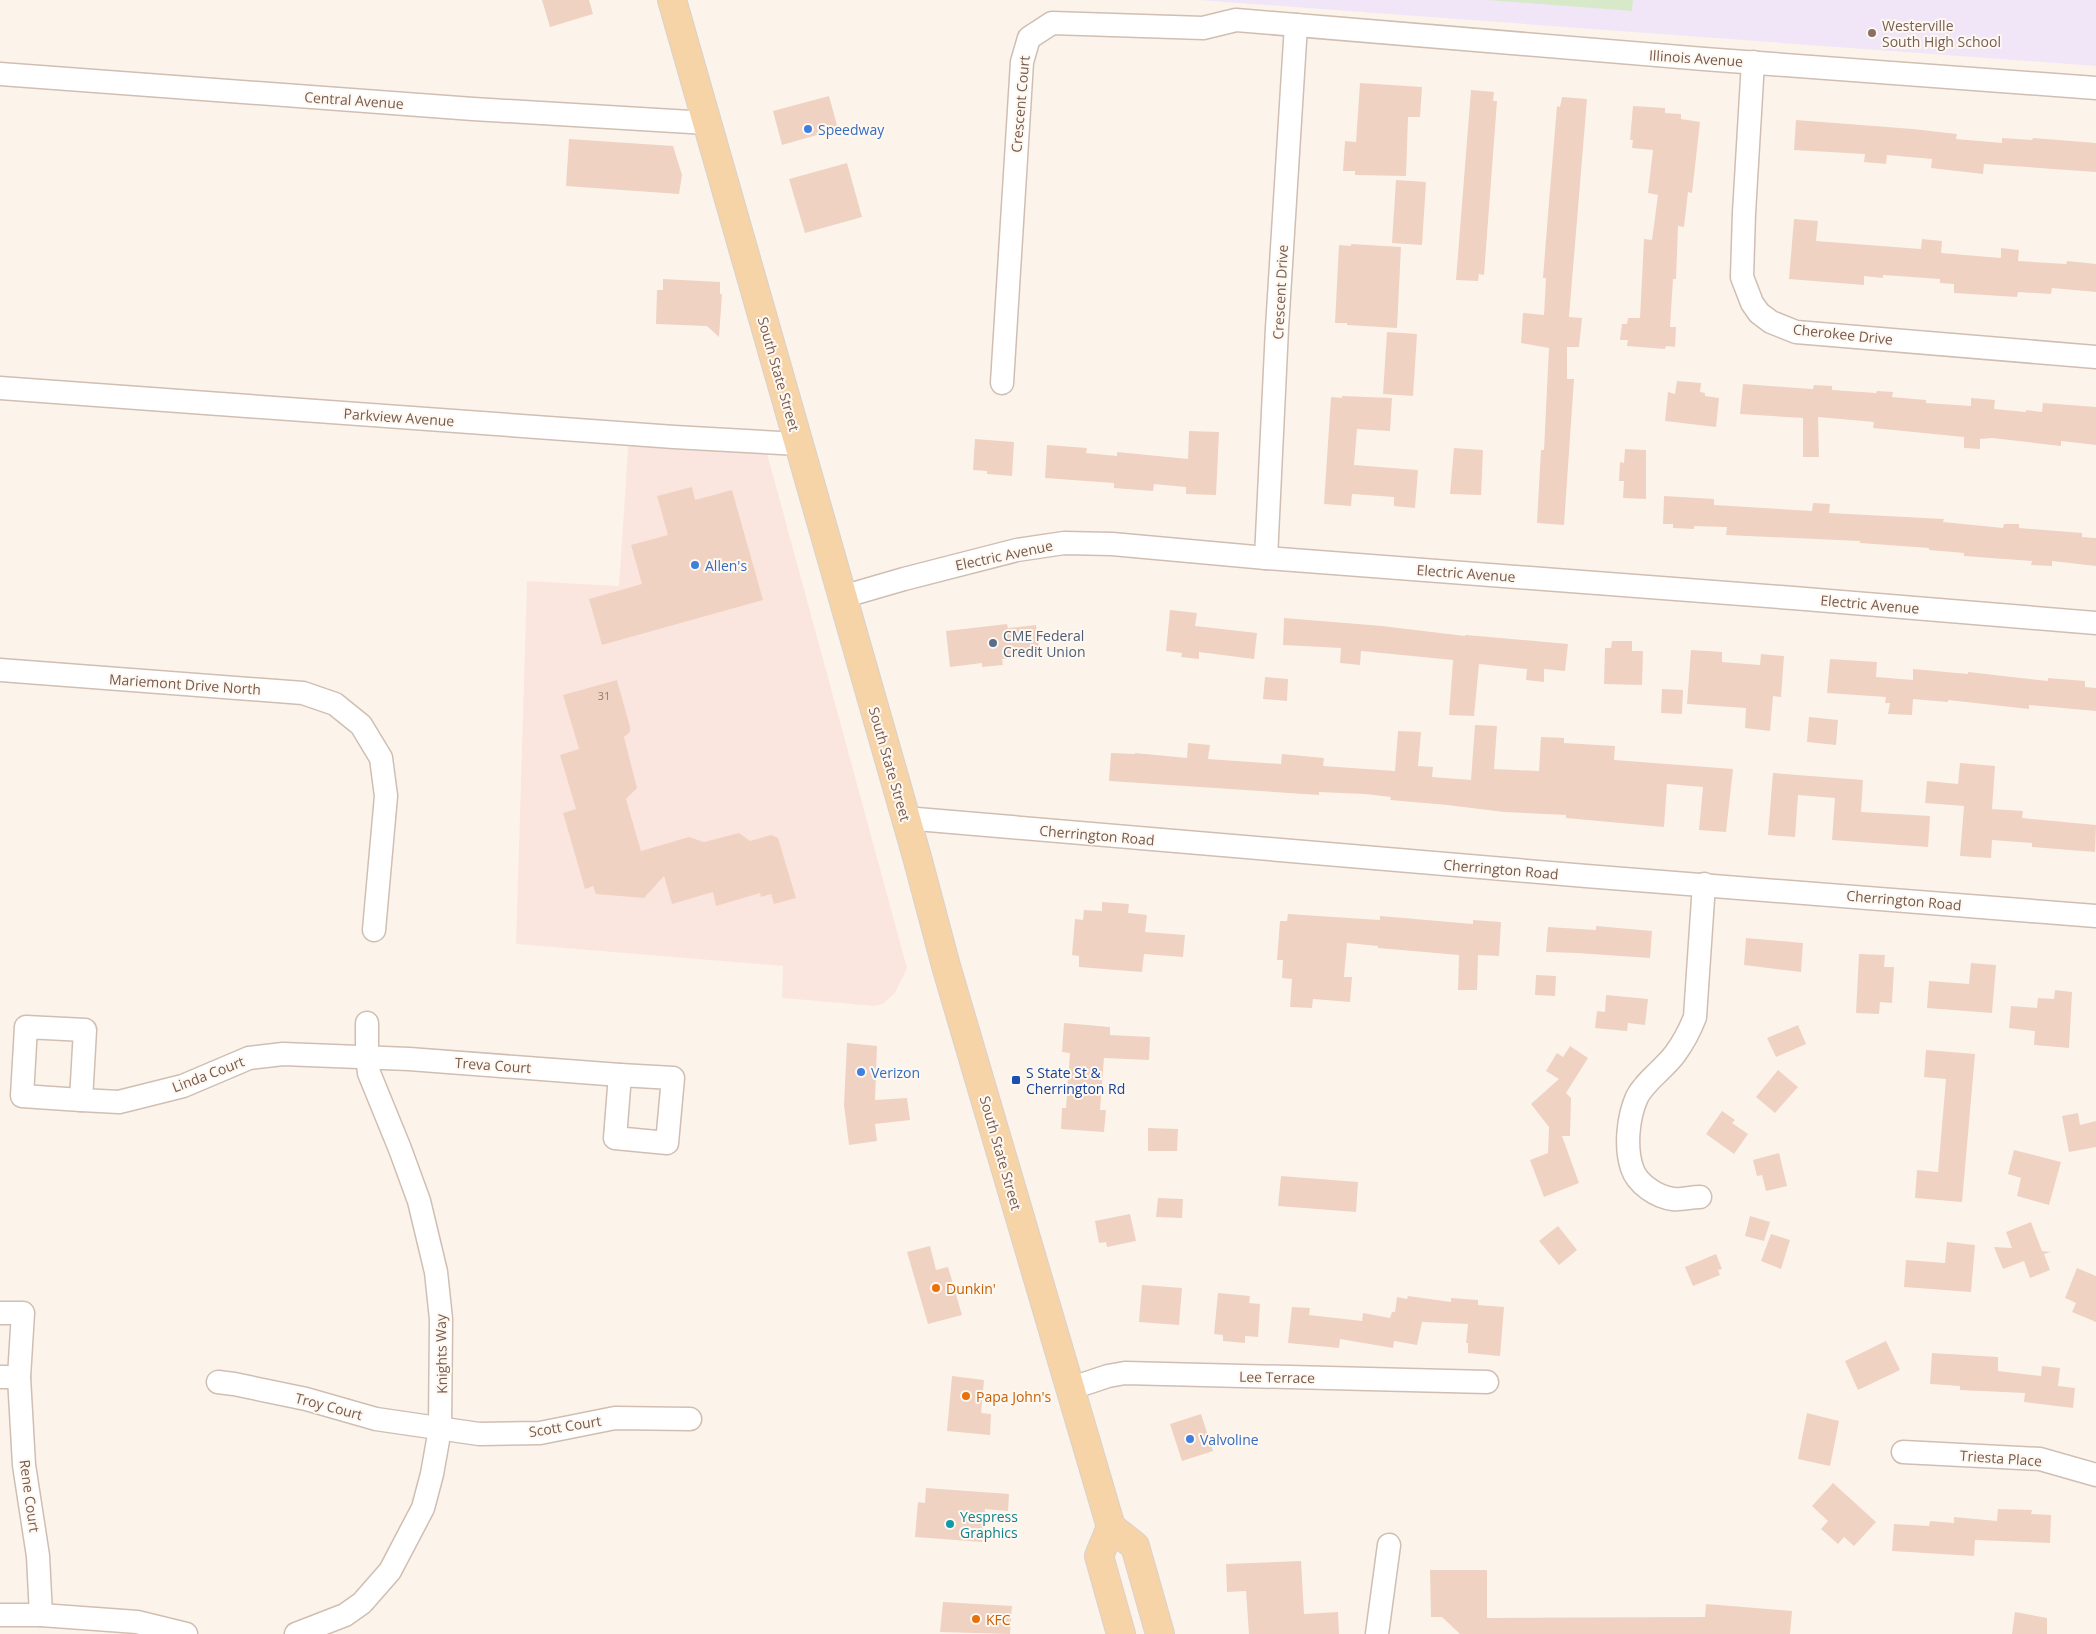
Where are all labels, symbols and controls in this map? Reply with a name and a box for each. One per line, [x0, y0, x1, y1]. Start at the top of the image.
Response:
place label: Westerville South High School [1882, 16, 2001, 51]
marker: Westerville South High School [1866, 27, 1878, 39]
street label: Illinois Avenue [1648, 45, 1744, 71]
street label: Crescent Court [1006, 55, 1034, 153]
street label: Central Avenue [304, 87, 405, 113]
place label: Speedway [818, 120, 885, 139]
marker: Speedway [802, 123, 814, 135]
street label: Crescent Drive [1268, 244, 1292, 340]
street label: South State Street [754, 315, 804, 433]
street label: Cherokee Drive [1792, 319, 1894, 349]
street label: Parkview Avenue [343, 404, 455, 430]
street label: Electric Avenue [953, 535, 1055, 575]
place label: Allen's [705, 556, 747, 575]
marker: Allen's [689, 559, 701, 571]
street label: Electric Avenue [1416, 560, 1516, 586]
street label: Electric Avenue [1820, 590, 1920, 618]
place label: CME Federal Credit Union [1003, 626, 1085, 661]
marker: CME Federal Credit Union [987, 637, 999, 649]
street label: Mariemont Drive North [108, 669, 262, 699]
house number: 31 [598, 688, 610, 703]
street label: South State Street [865, 705, 915, 823]
street label: Cherrington Road [1039, 821, 1155, 849]
street label: Cherrington Road [1443, 855, 1559, 883]
street label: Cherrington Road [1846, 886, 1962, 914]
street label: Linda Court [169, 1052, 247, 1096]
street label: Treva Court [454, 1053, 532, 1077]
place label: Verizon [871, 1063, 920, 1082]
place label: S State St & Cherrington Rd [1026, 1063, 1125, 1098]
marker: Verizon [855, 1066, 867, 1078]
marker: S State St & Cherrington Rd [1010, 1074, 1022, 1086]
street label: South State Street [976, 1094, 1026, 1212]
place label: Dunkin' [946, 1279, 996, 1298]
marker: Dunkin' [930, 1282, 942, 1294]
street label: Knights Way [431, 1313, 451, 1394]
street label: Lee Terrace [1239, 1367, 1315, 1387]
place label: Papa John's [976, 1387, 1052, 1406]
street label: Troy Court [293, 1388, 365, 1424]
marker: Papa John's [960, 1390, 972, 1402]
street label: Scott Court [527, 1411, 603, 1441]
place label: Valvoline [1200, 1430, 1259, 1449]
marker: Valvoline [1184, 1433, 1196, 1445]
street label: Triesta Place [1959, 1446, 2043, 1470]
street label: Rene Court [16, 1458, 44, 1534]
place label: Yespress Graphics [960, 1507, 1018, 1542]
marker: Yespress Graphics [944, 1518, 956, 1530]
place label: KFC [986, 1610, 1011, 1629]
marker: KFC [970, 1613, 982, 1625]

